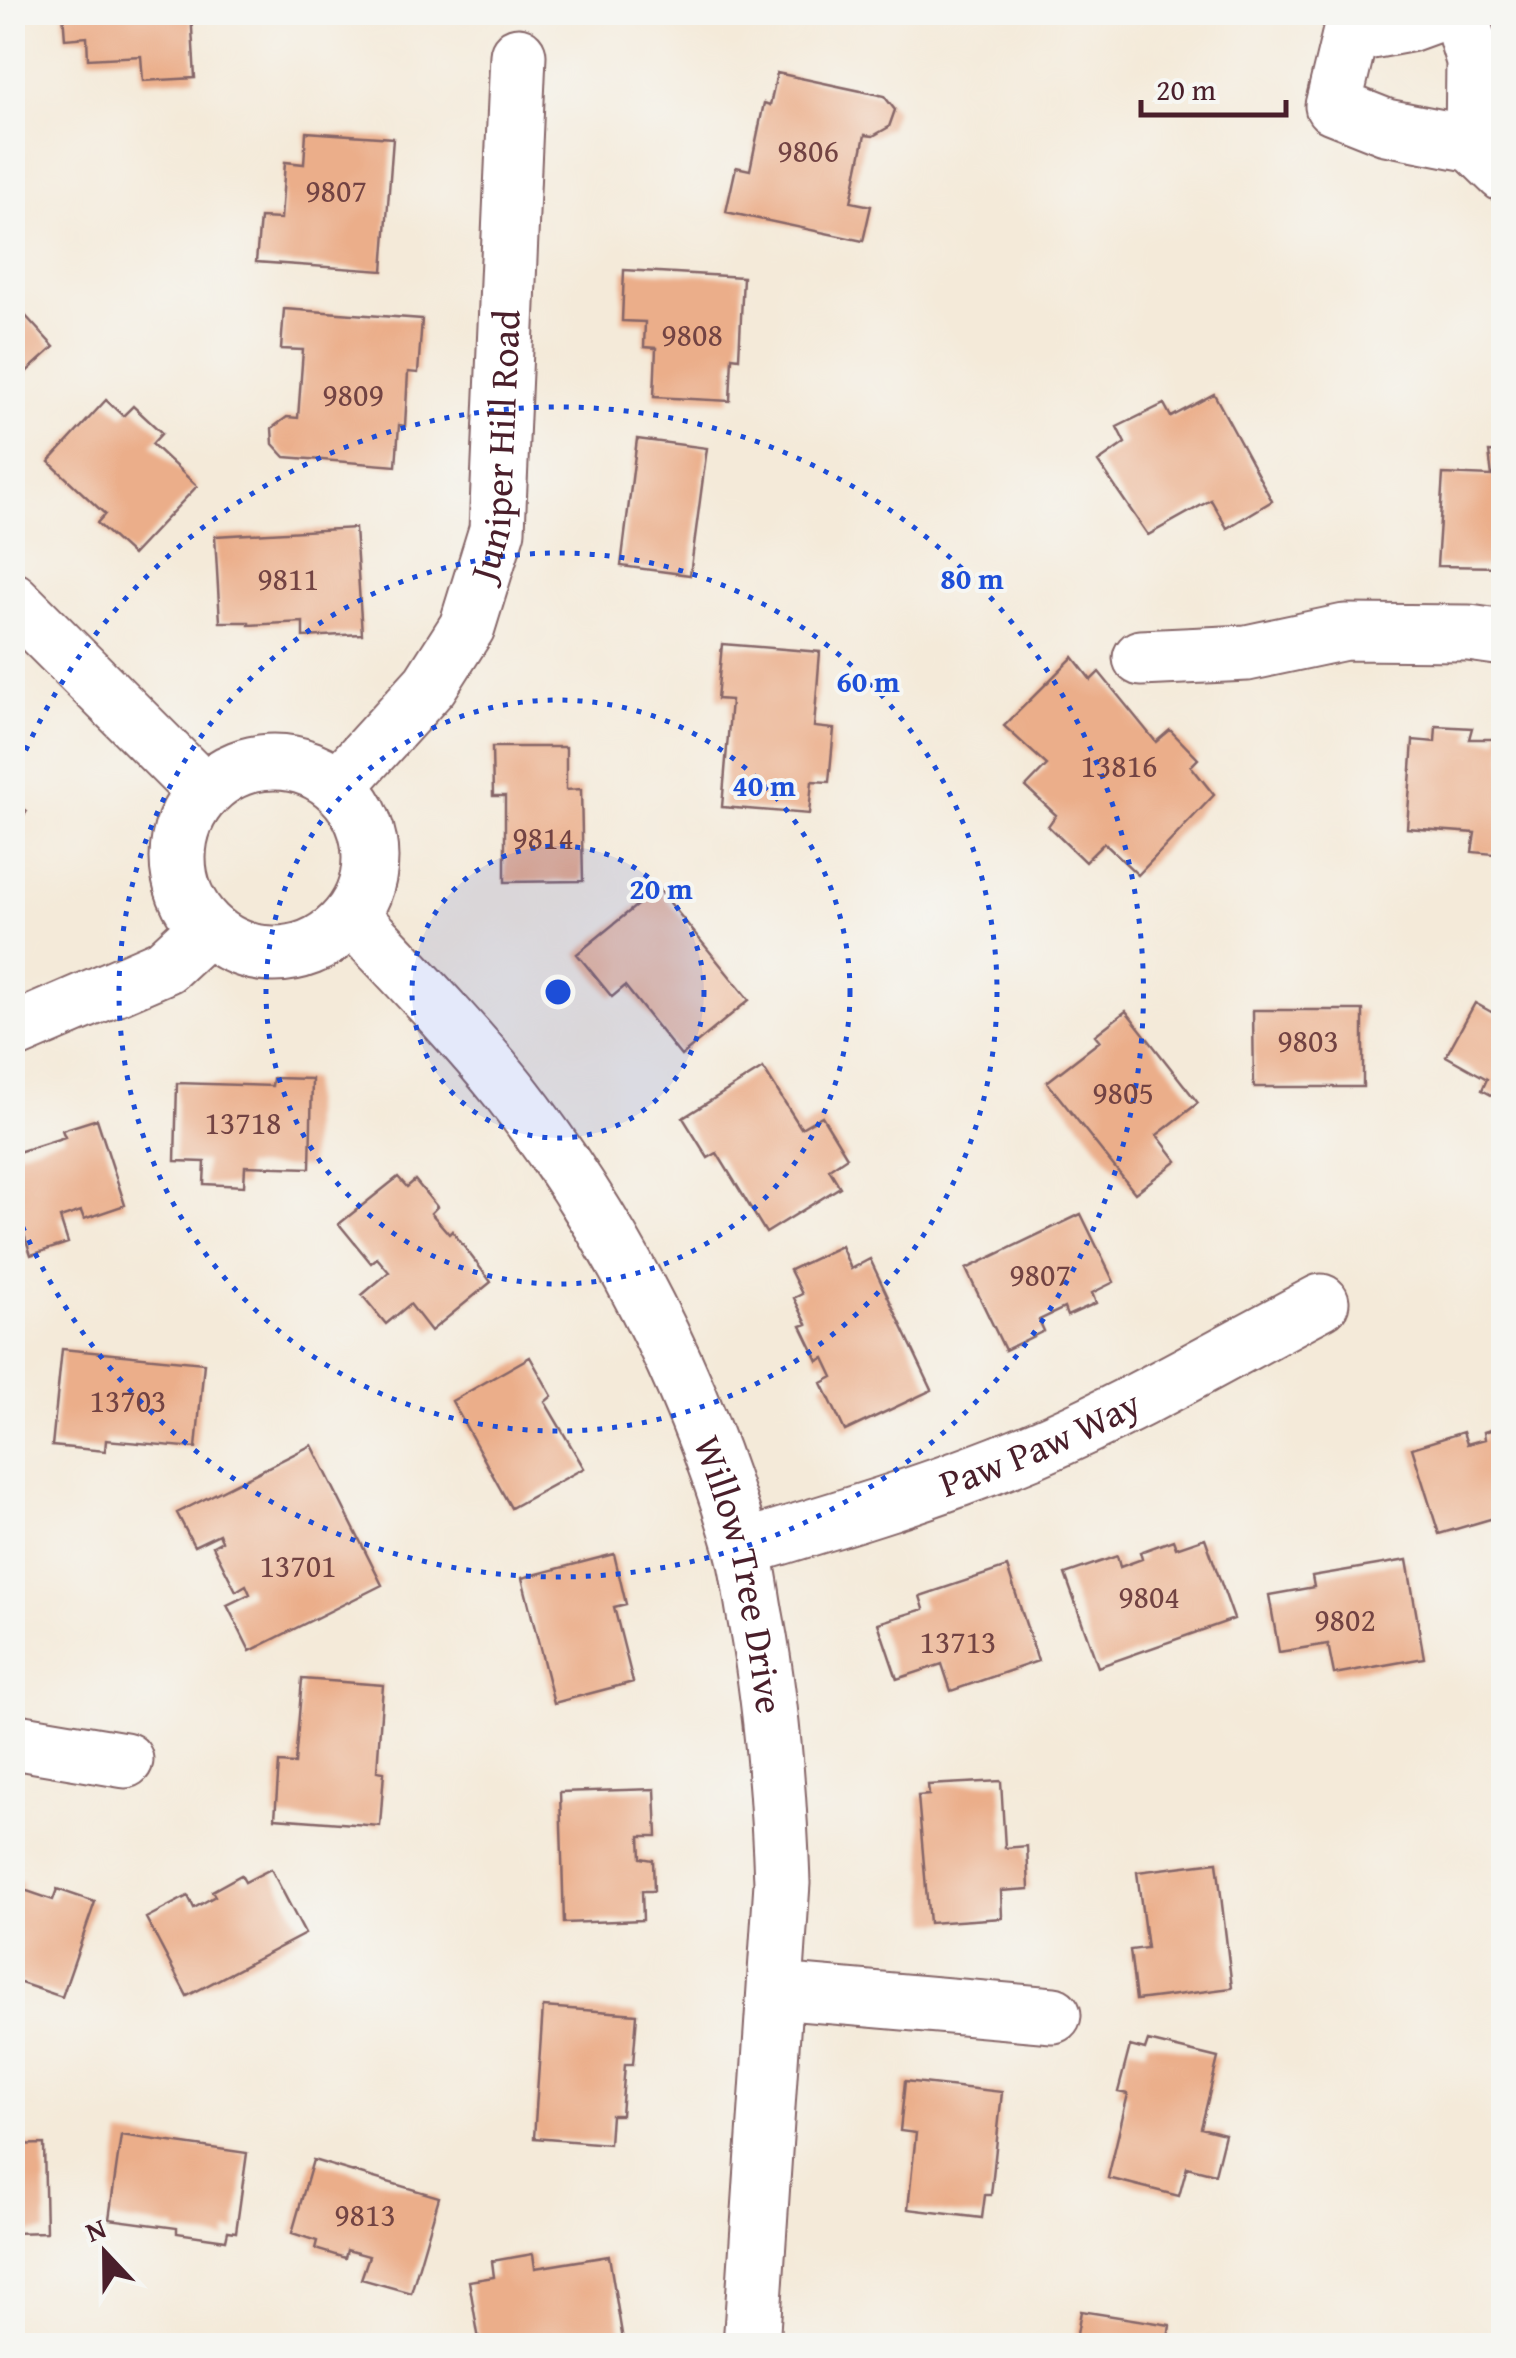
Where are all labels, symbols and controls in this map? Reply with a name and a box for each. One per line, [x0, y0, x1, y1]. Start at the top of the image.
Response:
scale bar [1141, 55, 1286, 117]
text: 20 m [1156, 67, 1216, 111]
house number: 9806 [777, 127, 839, 174]
house number: 9807 [305, 167, 367, 214]
street label: Juniper Hill Road [453, 308, 534, 591]
house number: 9808 [661, 311, 723, 358]
house number: 9809 [322, 371, 384, 418]
house number: 9811 [257, 555, 319, 602]
text: 80 m [940, 556, 1004, 600]
text: 60 m [836, 659, 900, 703]
house number: 13816 [1080, 742, 1158, 789]
text: 40 m [732, 763, 796, 807]
house number: 9814 [512, 814, 574, 861]
text: 20 m [629, 866, 693, 910]
centre of rings [540, 974, 576, 1010]
house number: 9803 [1277, 1017, 1339, 1064]
house number: 9805 [1092, 1069, 1154, 1116]
house number: 13718 [204, 1099, 282, 1146]
house number: 9807 [1009, 1251, 1071, 1298]
street label: Paw Paw Way [931, 1375, 1150, 1511]
house number: 13703 [89, 1377, 167, 1424]
street label: Willow Tree Drive [680, 1427, 799, 1717]
house number: 13701 [259, 1542, 337, 1589]
house number: 9804 [1118, 1573, 1180, 1620]
house number: 9802 [1314, 1596, 1376, 1643]
house number: 13713 [919, 1618, 997, 1665]
house number: 9813 [334, 2191, 396, 2238]
north arrow [55, 2203, 155, 2303]
text: N [79, 2207, 112, 2252]

